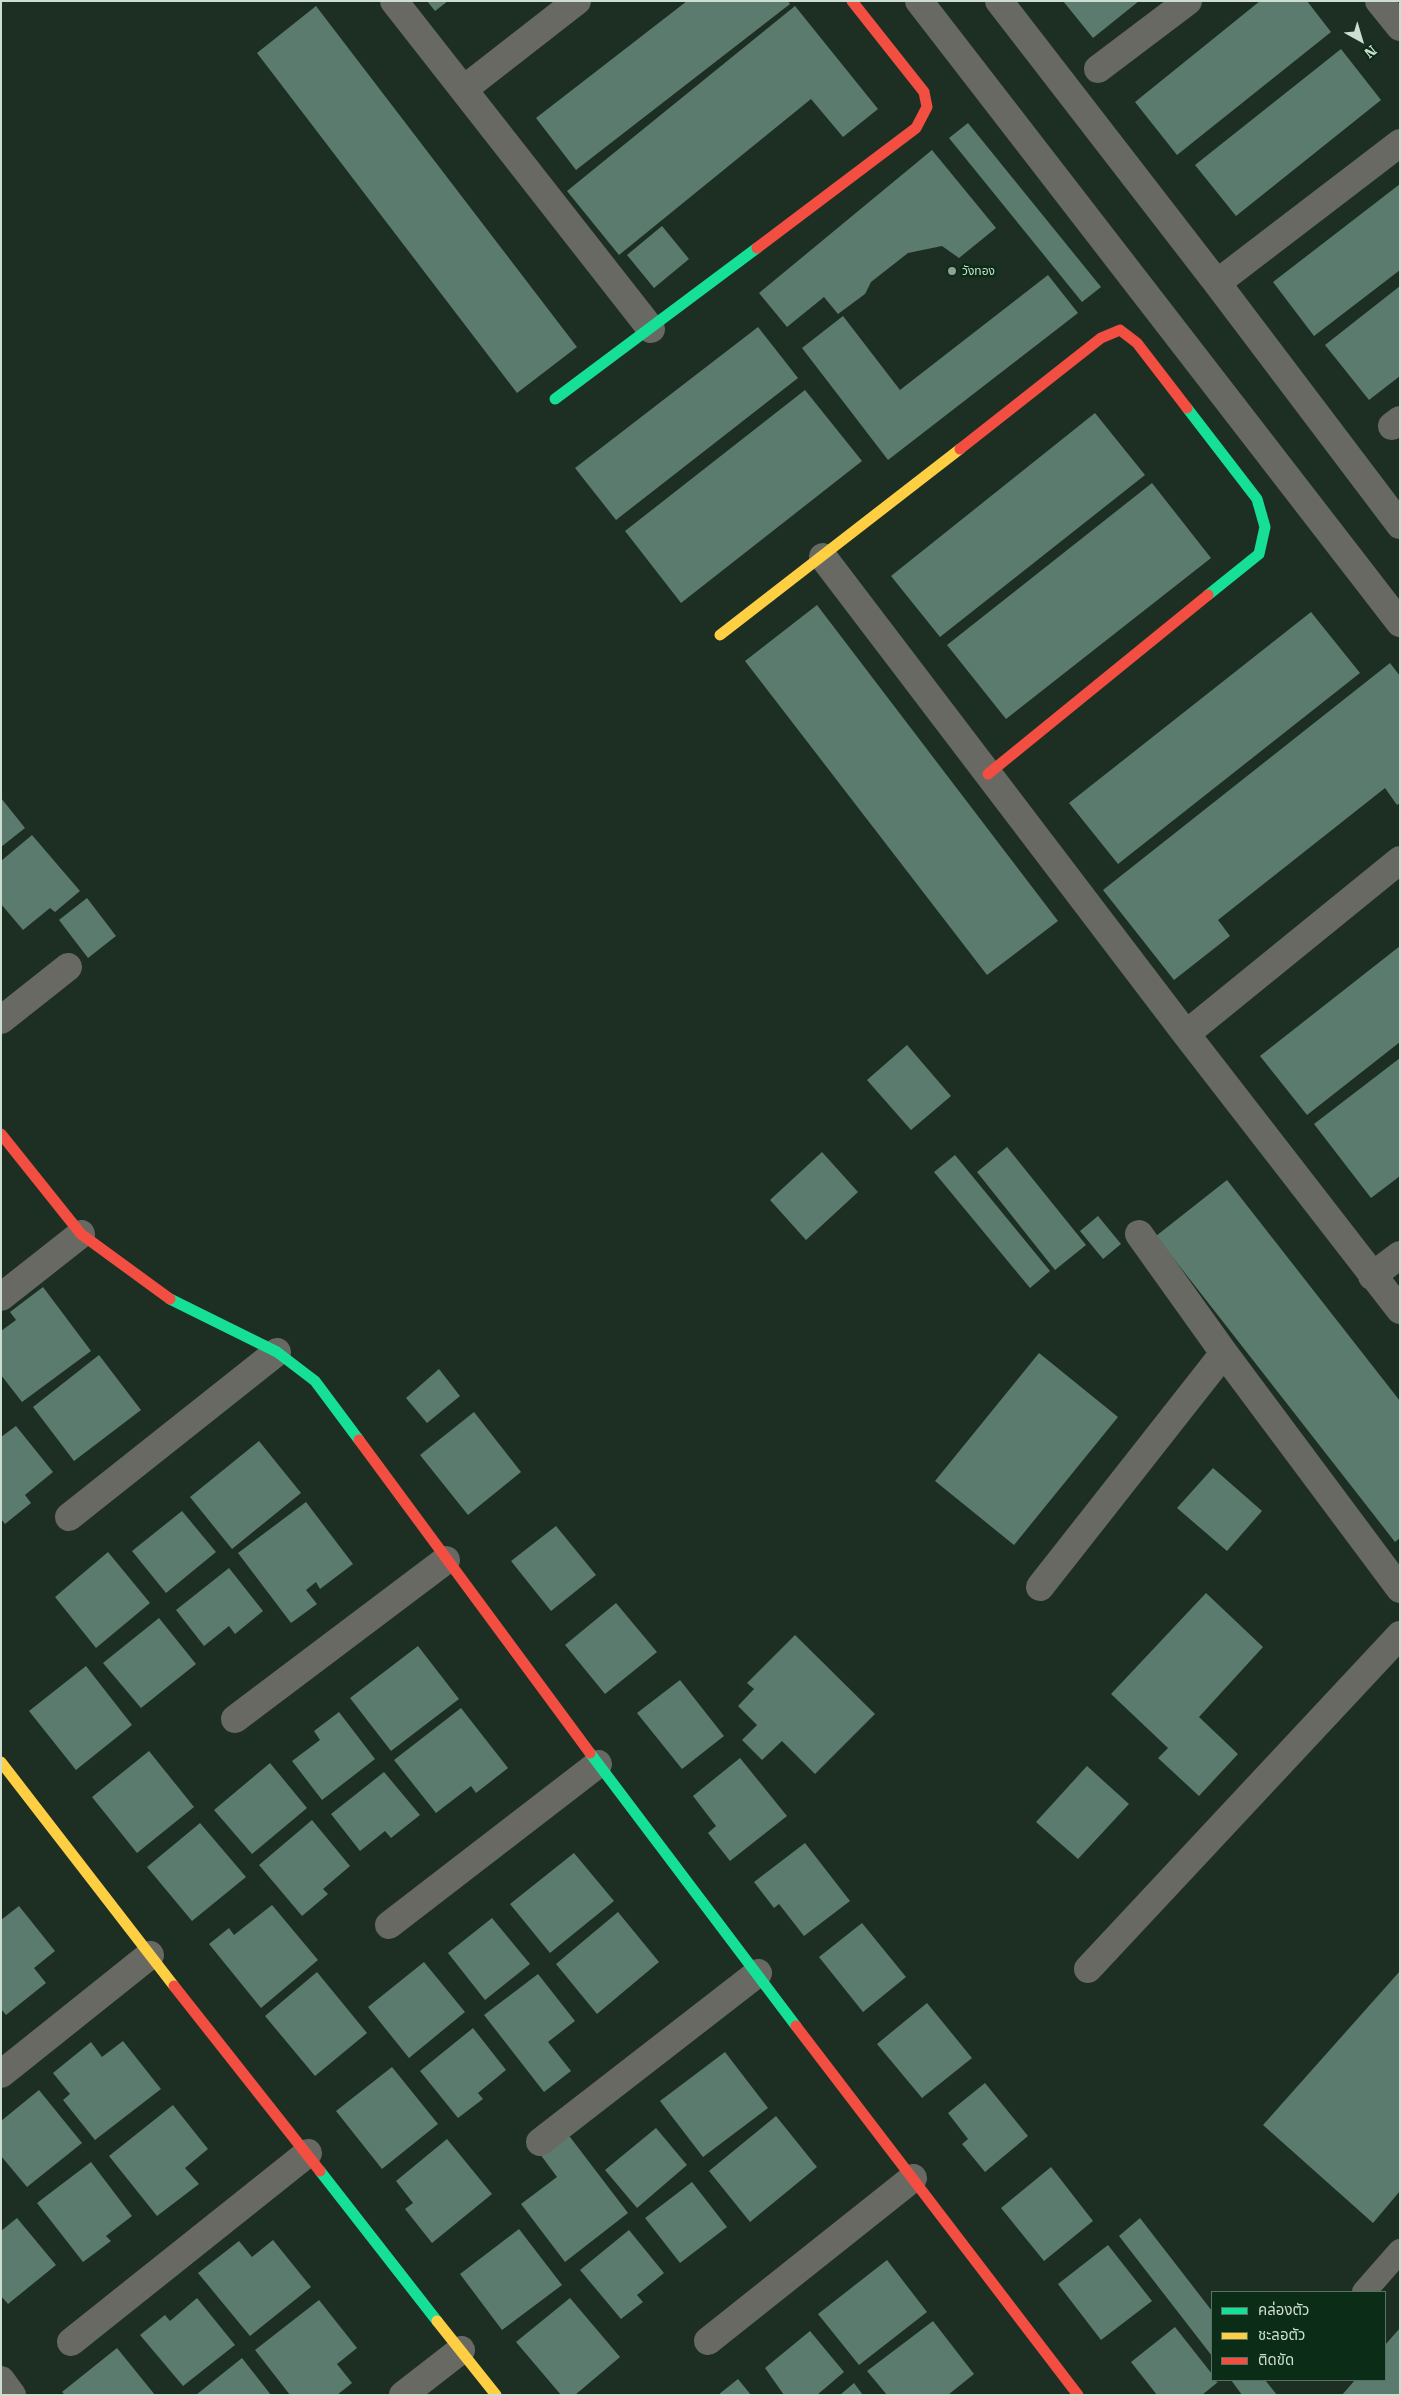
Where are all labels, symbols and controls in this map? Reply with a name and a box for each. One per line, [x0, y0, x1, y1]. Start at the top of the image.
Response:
north arrow [1336, 15, 1386, 65]
text: N [1361, 42, 1380, 61]
place label: วังทอง [962, 264, 995, 278]
marker: วังทอง [946, 265, 958, 277]
legend [1211, 2291, 1386, 2381]
text: คล่องตัว [1258, 2301, 1309, 2319]
text: ชะลอตัว [1258, 2326, 1305, 2344]
text: ติดขัด [1258, 2351, 1294, 2369]

